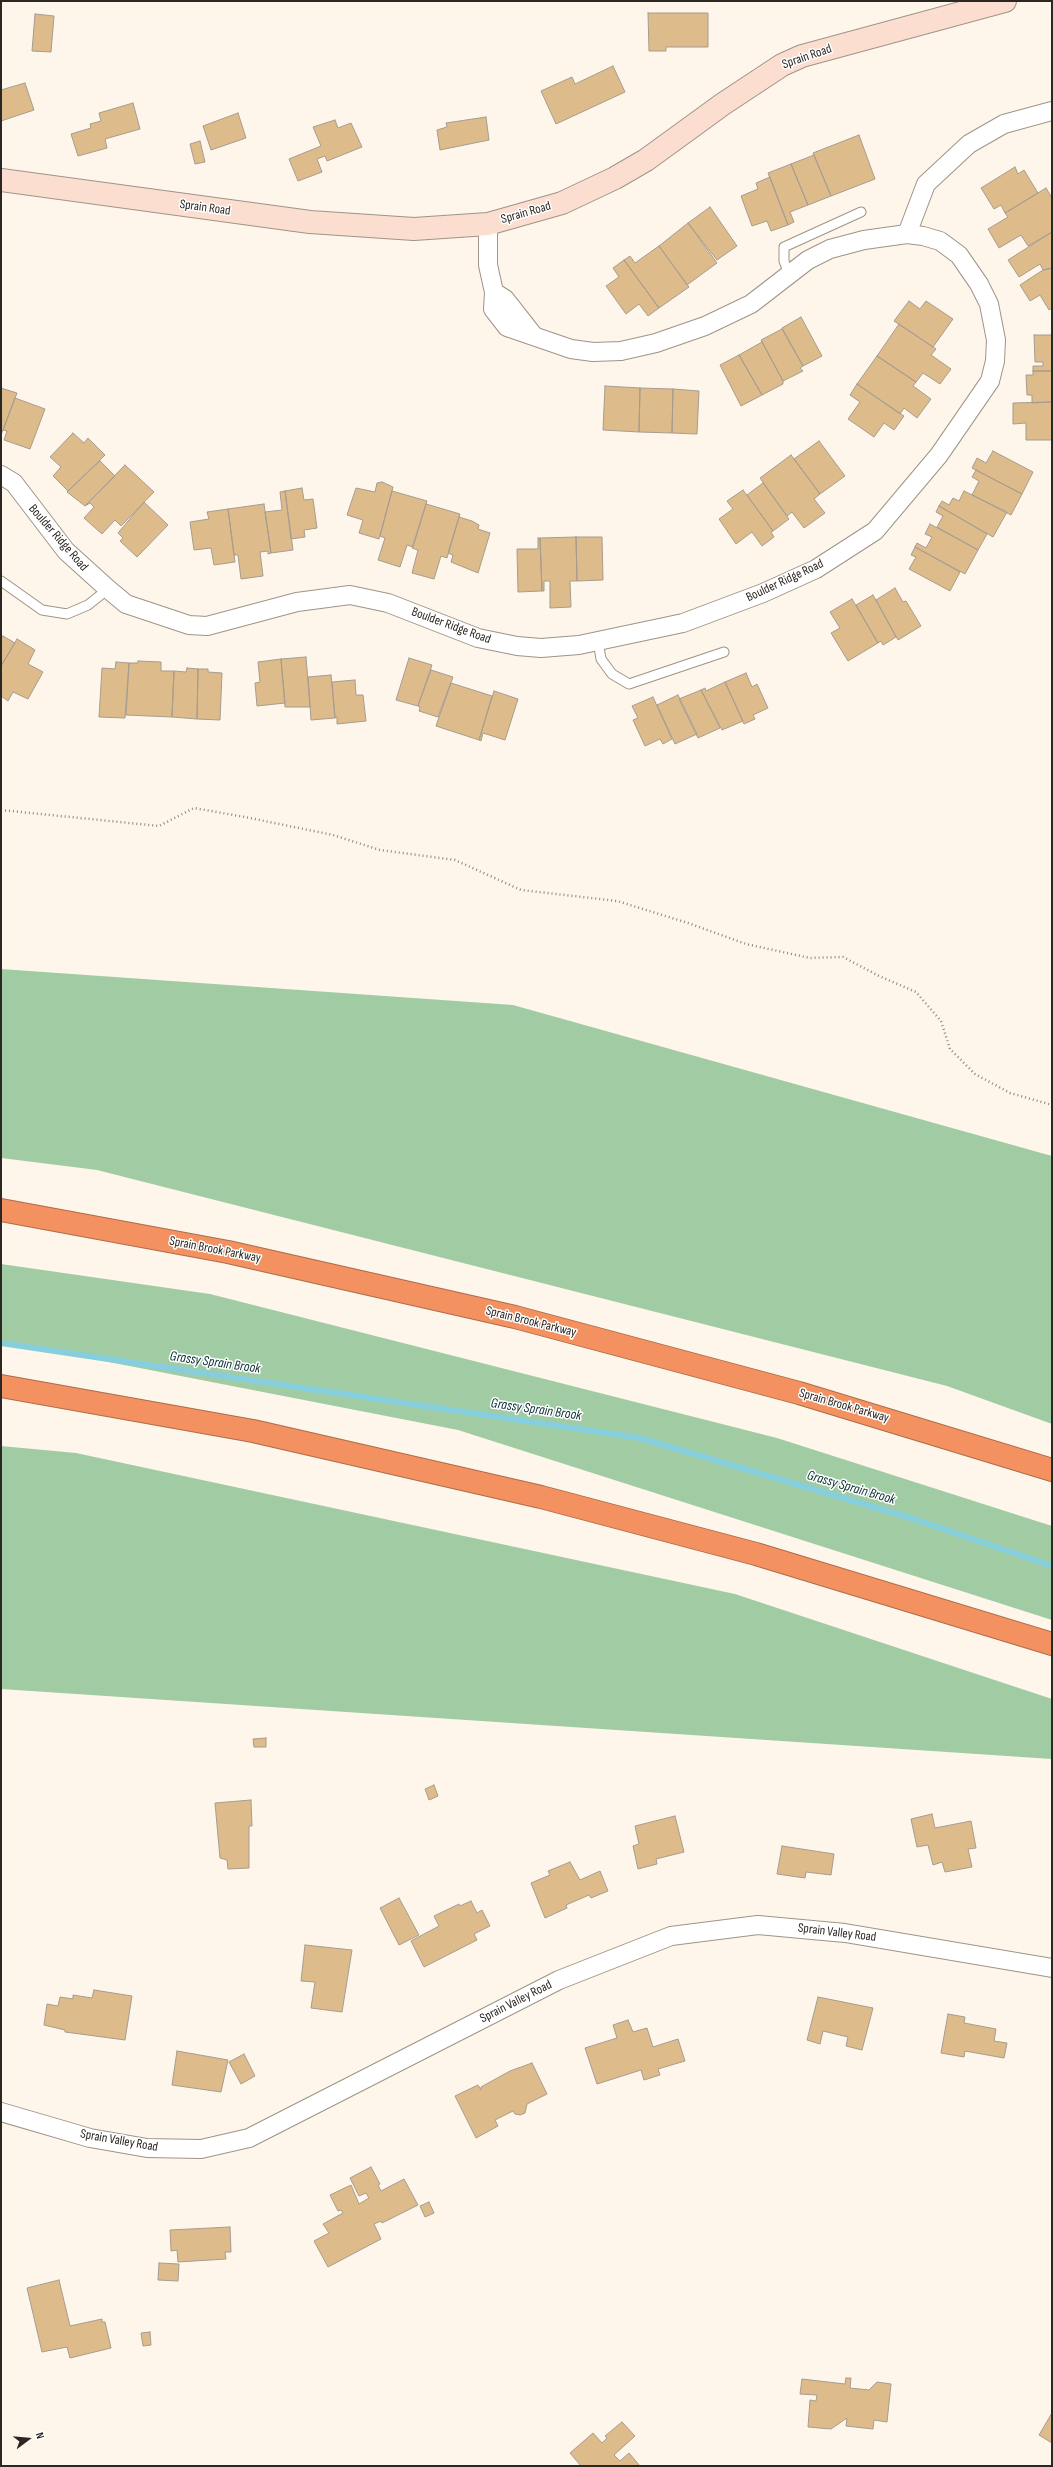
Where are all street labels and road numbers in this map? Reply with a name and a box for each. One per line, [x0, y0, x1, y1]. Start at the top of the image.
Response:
street label: Sprain Road [780, 41, 834, 73]
street label: Sprain Road [179, 197, 231, 219]
street label: Sprain Road [499, 198, 553, 228]
street label: Boulder Ridge Road [25, 501, 91, 575]
street label: Boulder Ridge Road [744, 556, 826, 606]
street label: Boulder Ridge Road [409, 604, 493, 648]
street label: Sprain Brook Parkway [168, 1233, 262, 1267]
street label: Sprain Brook Parkway [484, 1303, 578, 1341]
street label: Sprain Brook Parkway [797, 1386, 891, 1426]
street label: Sprain Valley Road [797, 1920, 877, 1946]
street label: Sprain Valley Road [477, 1977, 555, 2027]
street label: Sprain Valley Road [79, 2126, 159, 2156]

